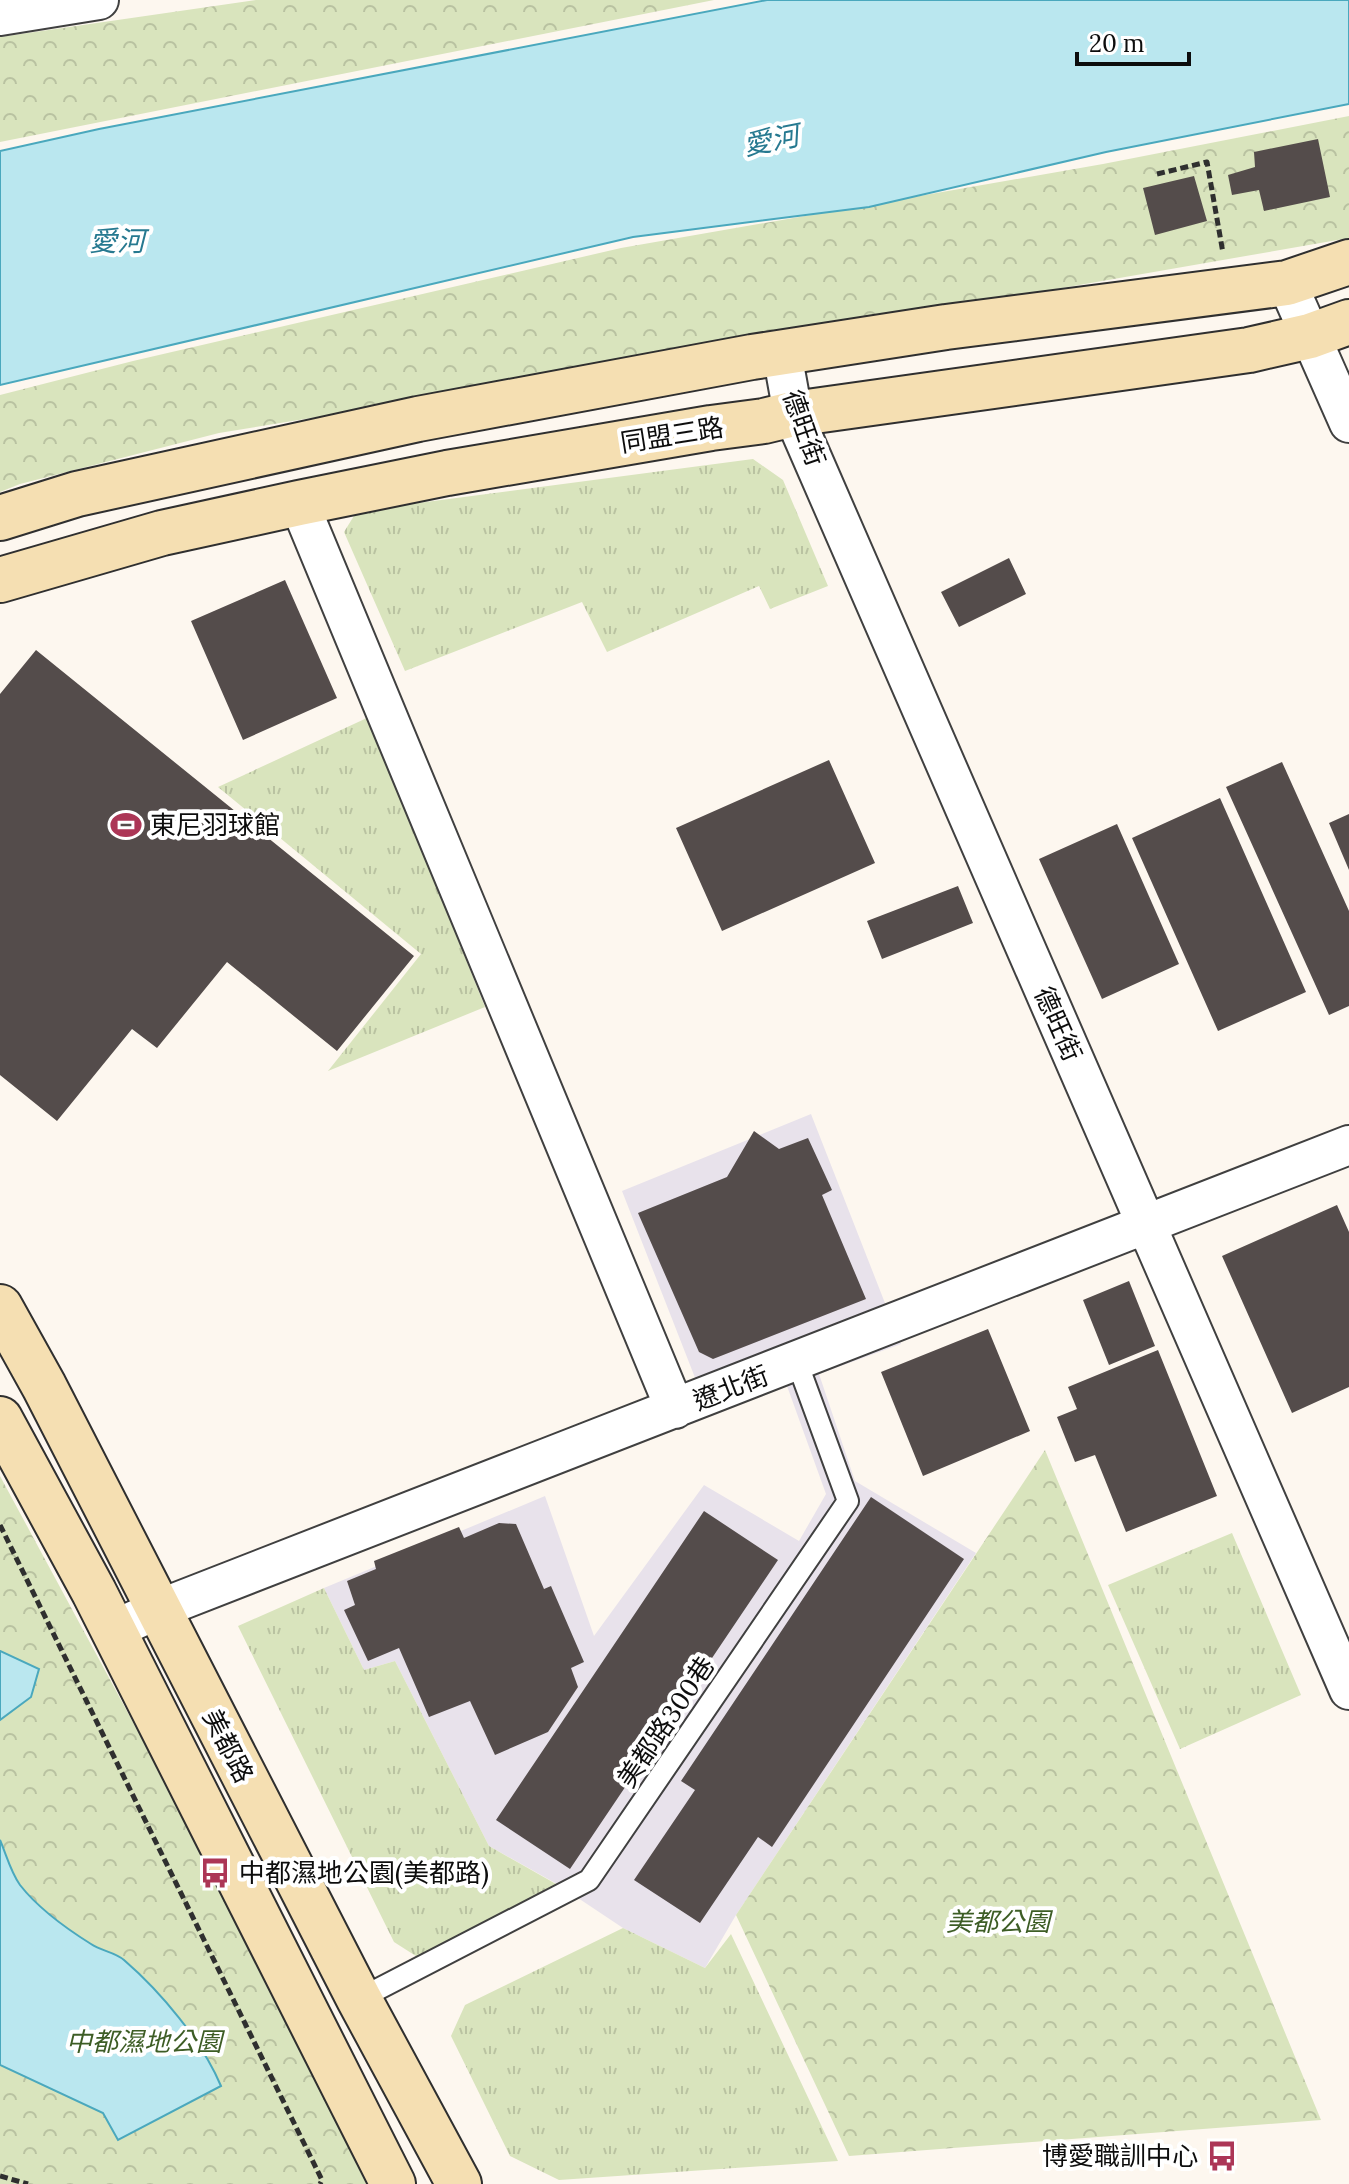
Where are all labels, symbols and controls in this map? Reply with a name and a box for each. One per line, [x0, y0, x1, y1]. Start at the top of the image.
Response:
scale bar [1077, 16, 1189, 66]
text: 20 m [1089, 28, 1145, 59]
water label: 愛河 [740, 116, 807, 163]
water label: 愛河 [89, 223, 150, 259]
street label: 德旺街 [776, 386, 833, 470]
street label: 同盟三路 [618, 410, 726, 459]
sports icon: 東尼羽球館 [109, 808, 143, 842]
place label: 東尼羽球館 [150, 808, 280, 841]
street label: 德旺街 [1028, 981, 1089, 1066]
street label: 遼北街 [688, 1358, 773, 1417]
street label: 美都路300巷 [610, 1650, 721, 1793]
street label: 美都路 [196, 1704, 261, 1788]
bus stop icon: 中都濕地公園(美都路) [198, 1856, 232, 1890]
place label: 中都濕地公園(美都路) [239, 1856, 489, 1890]
park label: 美都公園 [946, 1905, 1054, 1938]
park label: 中都濕地公園 [66, 2025, 226, 2058]
place label: 博愛職訓中心 [1042, 2139, 1198, 2172]
bus stop icon: 博愛職訓中心 [1205, 2139, 1239, 2173]

